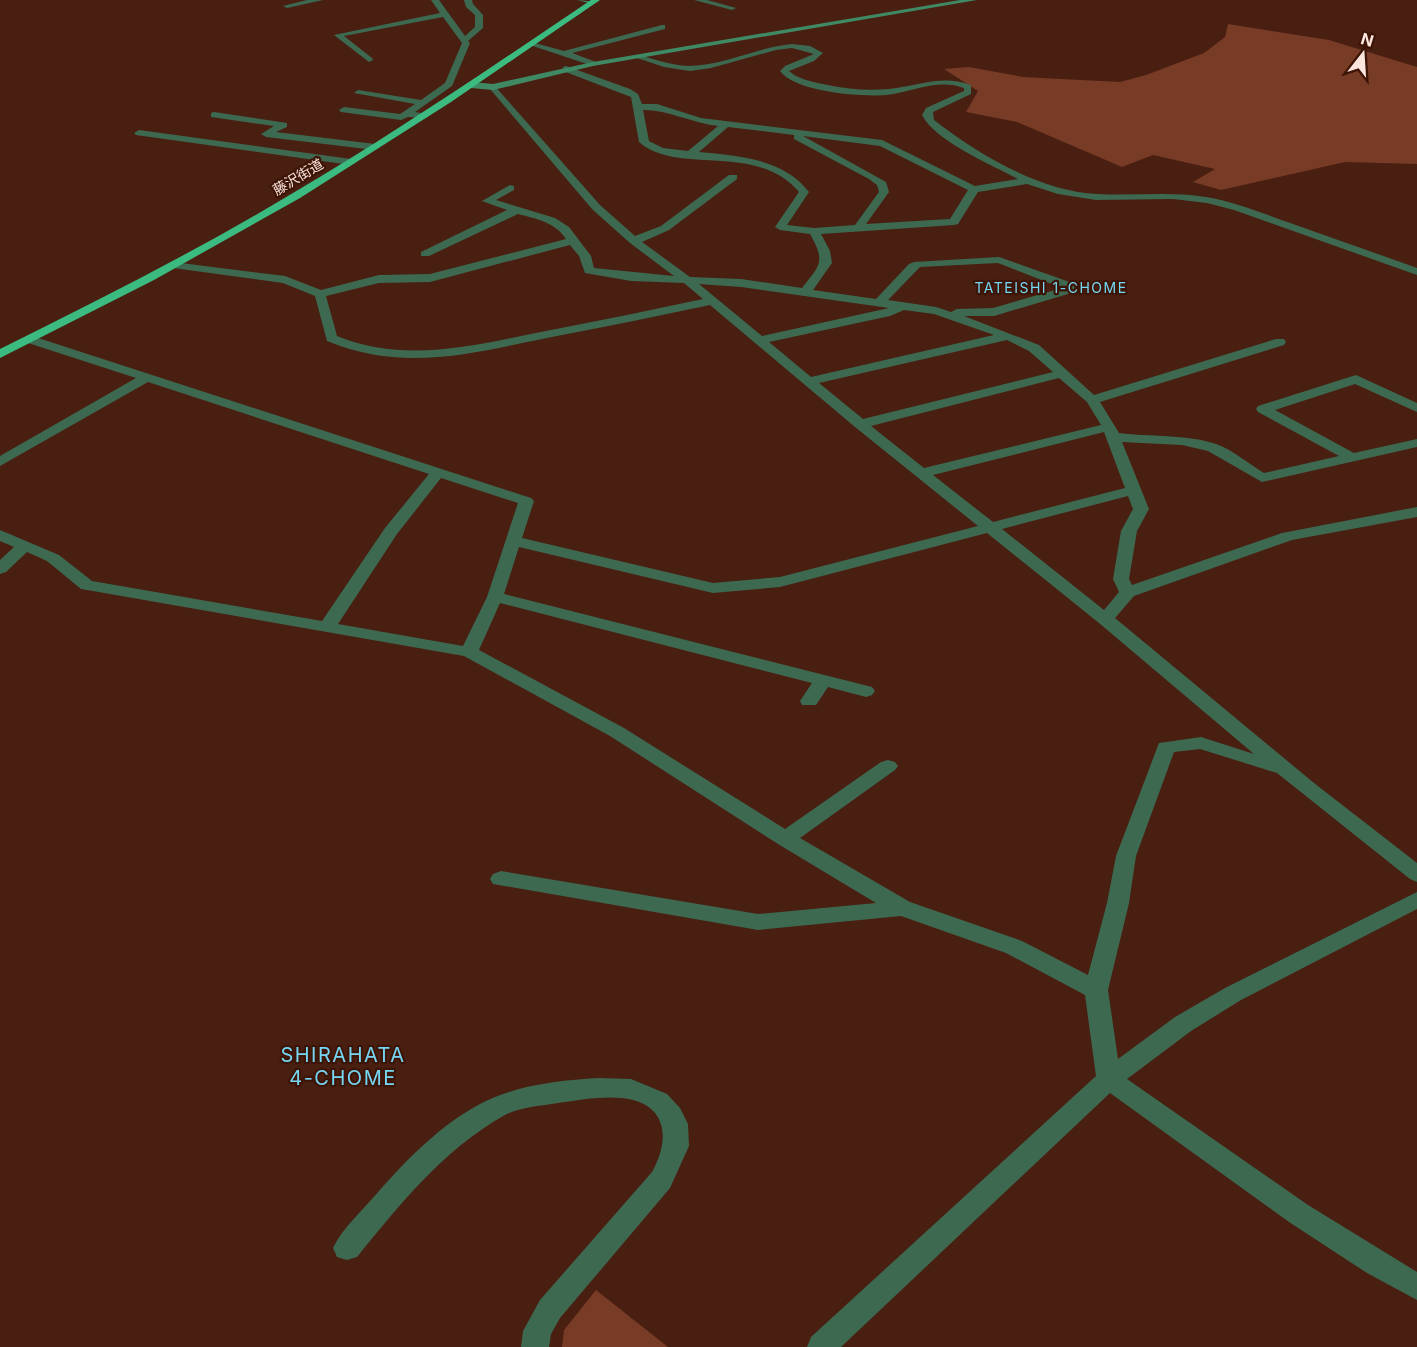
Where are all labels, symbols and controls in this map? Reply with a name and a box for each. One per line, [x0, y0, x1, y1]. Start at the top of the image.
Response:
north arrow [1333, 24, 1393, 84]
text: N [1359, 28, 1376, 51]
street label: 藤沢街道 [269, 155, 326, 198]
district label: TATEISHI 1-CHOME [974, 279, 1128, 296]
district label: SHIRAHATA 4-CHOME [280, 1043, 406, 1090]

